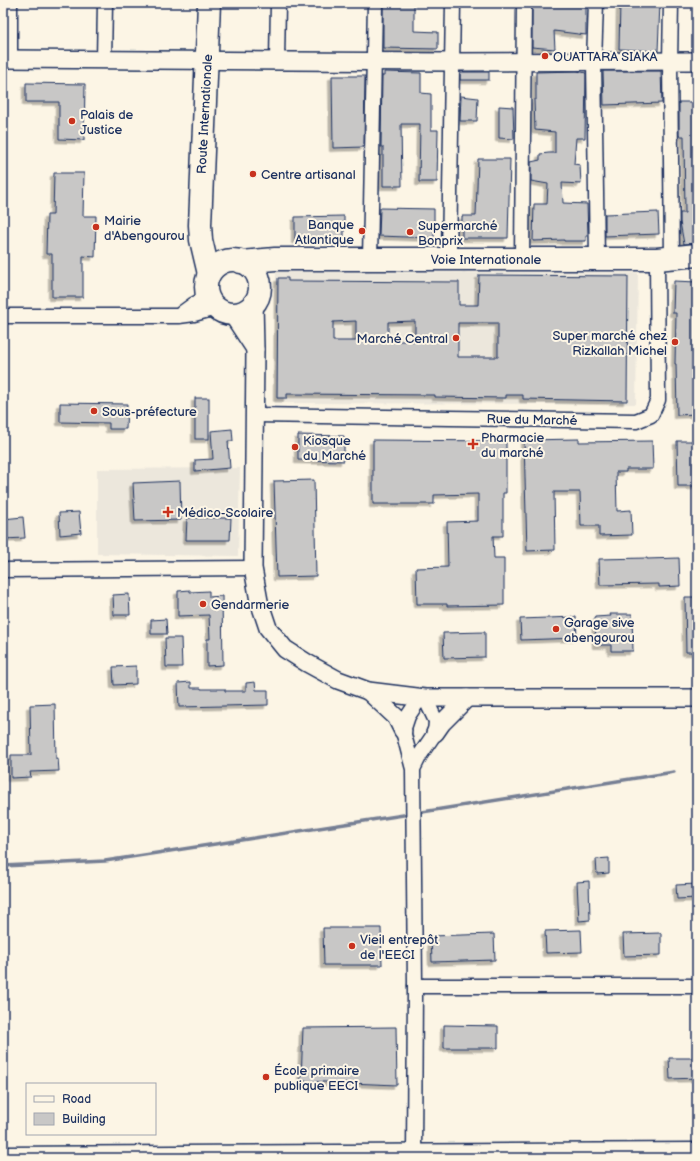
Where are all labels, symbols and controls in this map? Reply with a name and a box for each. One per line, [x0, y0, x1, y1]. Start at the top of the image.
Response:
place label: OUATTARA SIAKA [553, 49, 658, 65]
marker: OUATTARA SIAKA [540, 51, 550, 61]
street label: Route Internationale [194, 53, 216, 175]
place label: Palais de Justice [80, 107, 134, 138]
marker: Palais de Justice [67, 116, 77, 126]
place label: Centre artisanal [261, 167, 356, 183]
marker: Centre artisanal [248, 169, 258, 179]
place label: Mairie d'Abengourou [104, 213, 185, 244]
place label: Banque Atlantique [295, 217, 354, 248]
place label: Supermarché Bonprix [418, 218, 498, 249]
marker: Mairie d'Abengourou [91, 222, 101, 232]
marker: Banque Atlantique [357, 226, 367, 236]
marker: Supermarché Bonprix [405, 227, 415, 237]
street label: Voie Internationale [431, 252, 541, 268]
place label: Super marché chez Rizkallah Michel [552, 328, 668, 359]
place label: Marché Central [357, 331, 448, 347]
marker: Marché Central [451, 333, 461, 343]
marker: Super marché chez Rizkallah Michel [670, 337, 680, 347]
place label: Sous-préfecture [102, 404, 197, 420]
marker: Sous-préfecture [89, 406, 99, 416]
street label: Rue du Marché [486, 411, 578, 429]
place label: Pharmacie du marché [481, 430, 544, 461]
place label: Kiosque du Marché [303, 433, 366, 464]
marker: Pharmacie du marché [468, 439, 478, 449]
marker: Kiosque du Marché [290, 442, 300, 452]
place label: Médico-Scolaire [177, 505, 273, 521]
marker: Médico-Scolaire [162, 506, 174, 518]
place label: Gendarmerie [211, 597, 289, 613]
marker: Gendarmerie [198, 599, 208, 609]
place label: Garage sive abengourou [564, 615, 635, 646]
marker: Garage sive abengourou [551, 624, 561, 634]
place label: Vieil entrepôt de l'EECI [360, 932, 438, 963]
marker: Vieil entrepôt de l'EECI [347, 941, 357, 951]
place label: École primaire publique EECI [274, 1063, 359, 1094]
marker: École primaire publique EECI [261, 1072, 271, 1082]
legend [26, 1083, 156, 1135]
text: Road [62, 1092, 91, 1107]
text: Building [62, 1112, 106, 1127]

